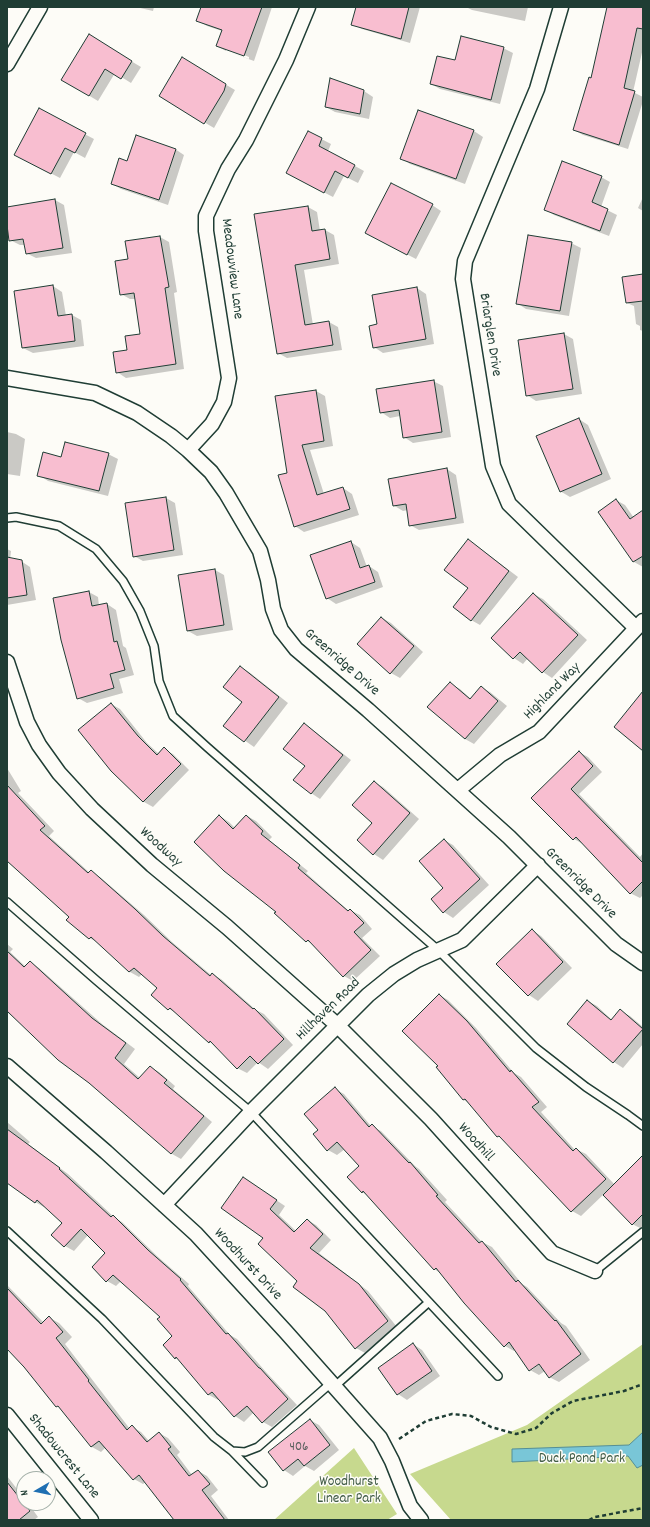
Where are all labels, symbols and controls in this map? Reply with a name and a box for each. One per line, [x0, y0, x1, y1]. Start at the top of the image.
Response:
street label: Meadowview Lane [216, 218, 246, 320]
street label: Briarglen Drive [474, 292, 504, 378]
street label: Greenridge Drive [300, 625, 382, 701]
street label: Highland Way [521, 660, 585, 724]
street label: Woodway [135, 824, 185, 872]
street label: Greenridge Drive [540, 844, 620, 924]
street label: Hillhaven Road [293, 975, 365, 1045]
street label: Woodhill [453, 1120, 497, 1166]
street label: Woodhurst Drive [209, 1225, 285, 1305]
street label: Shadowcrest Lane [23, 1411, 103, 1503]
house number: 406 [290, 1440, 308, 1456]
park label: Duck Pond Park [539, 1451, 625, 1469]
north arrow [16, 1471, 56, 1511]
park label: Woodhurst Linear Park [317, 1474, 381, 1509]
text: N [17, 1489, 33, 1497]

